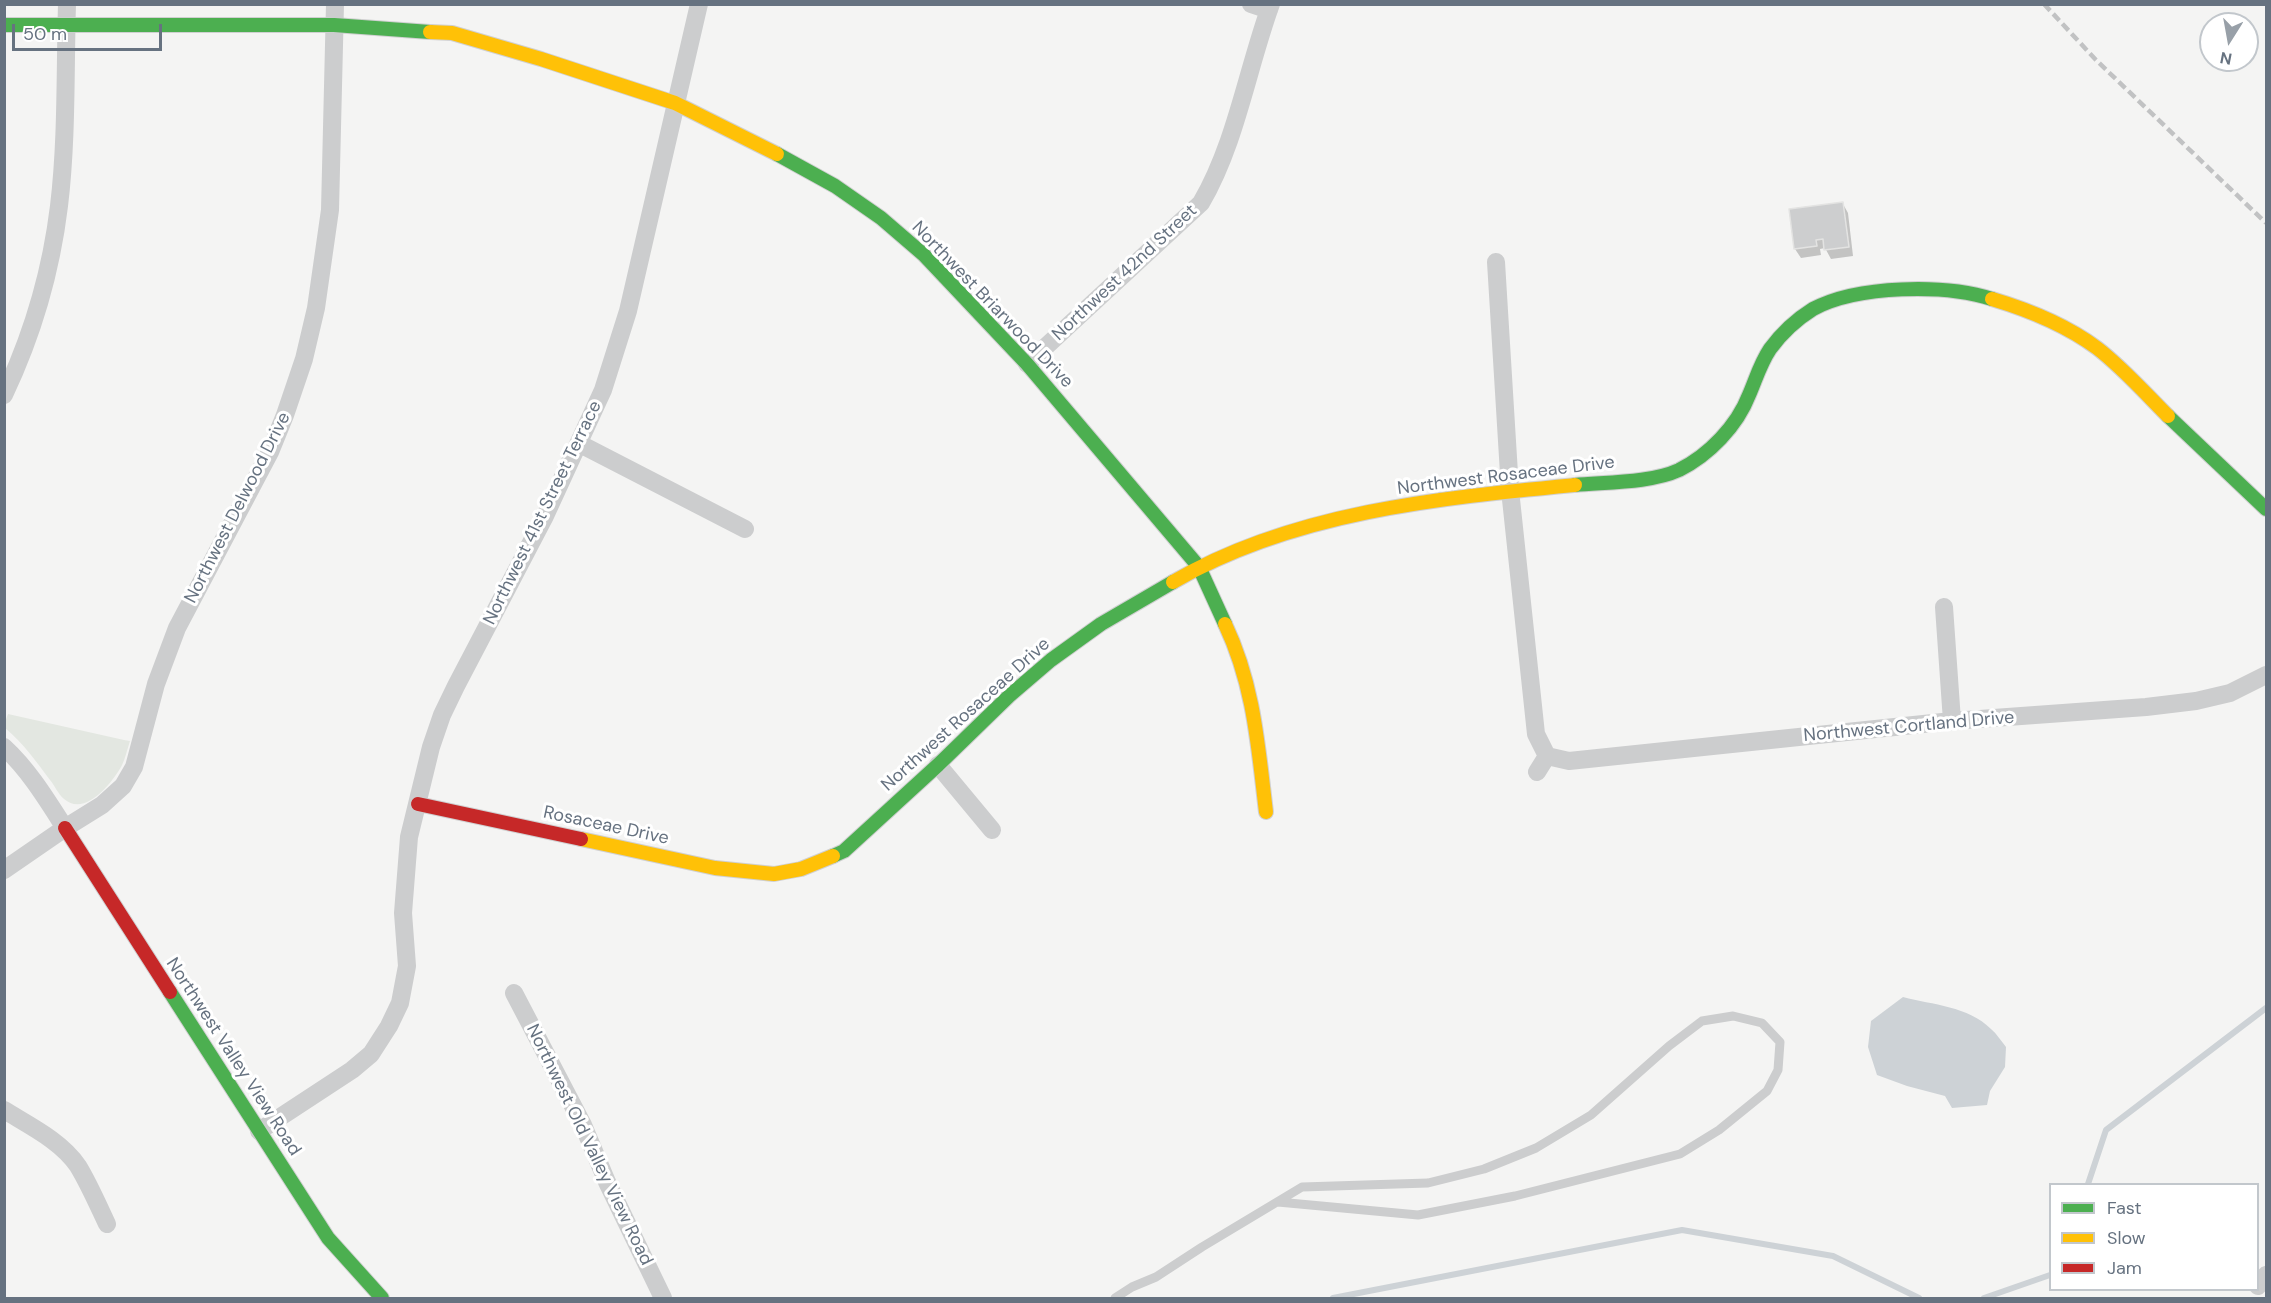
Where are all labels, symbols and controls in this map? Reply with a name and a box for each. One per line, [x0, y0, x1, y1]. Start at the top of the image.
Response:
scale bar [15, 12, 165, 50]
north arrow [2199, 12, 2259, 72]
text: 50 m [23, 22, 67, 46]
text: N [2218, 47, 2234, 70]
street label: Northwest 42nd Street [1048, 200, 1202, 346]
street label: Northwest Briarwood Drive [907, 217, 1077, 393]
street label: Northwest 41st Street Terrace [479, 398, 607, 628]
street label: Northwest Delwood Drive [180, 409, 296, 607]
street label: Northwest Rosaceae Drive [1396, 452, 1616, 500]
street label: Northwest Rosaceae Drive [877, 634, 1055, 796]
street label: Northwest Cortland Drive [1803, 707, 2015, 747]
street label: Rosaceae Drive [541, 802, 671, 850]
street label: Northwest Valley View Road [161, 954, 305, 1160]
street label: Northwest Old Valley View Road [521, 1021, 657, 1269]
legend [2049, 1183, 2259, 1291]
text: Fast [2107, 1196, 2142, 1220]
text: Slow [2107, 1226, 2146, 1250]
text: Jam [2107, 1256, 2142, 1280]

